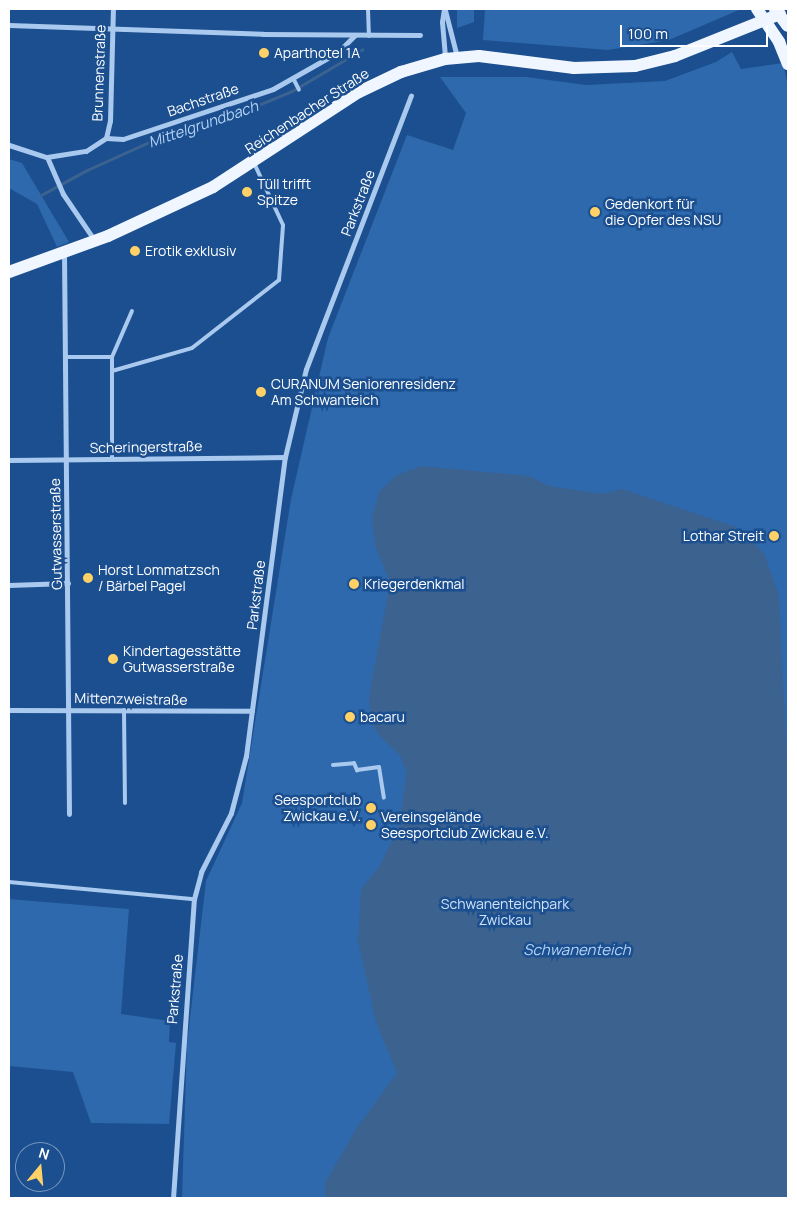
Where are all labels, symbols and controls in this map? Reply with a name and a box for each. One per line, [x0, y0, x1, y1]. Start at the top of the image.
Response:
scale bar [622, 15, 770, 47]
text: 100 m [628, 23, 668, 44]
street label: Brunnenstraße [89, 24, 109, 122]
place label: Aparthotel 1A [274, 45, 360, 61]
marker: Aparthotel 1A [258, 47, 270, 59]
street label: Reichenbacher Straße [242, 65, 372, 157]
street label: Bachstraße [165, 80, 241, 120]
water label: Mittelgrundbach [146, 97, 260, 151]
street label: Parkstraße [338, 167, 378, 239]
place label: Tüll trifft Spitze [257, 176, 311, 208]
marker: Tüll trifft Spitze [241, 186, 253, 198]
place label: Gedenkort für die Opfer des NSU [605, 196, 721, 228]
marker: Gedenkort für die Opfer des NSU [589, 206, 601, 218]
place label: Erotik exklusiv [145, 243, 236, 259]
marker: Erotik exklusiv [129, 245, 141, 257]
place label: CURANUM Seniorenresidenz Am Schwanteich [271, 376, 456, 408]
marker: CURANUM Seniorenresidenz Am Schwanteich [255, 386, 267, 398]
street label: Scheringerstraße [89, 438, 203, 456]
street label: Gutwasserstraße [47, 478, 65, 590]
place label: Lothar Streit [683, 528, 764, 544]
marker: Lothar Streit [768, 530, 780, 542]
street label: Parkstraße [243, 559, 269, 631]
place label: Horst Lommatzsch / Bärbel Pagel [98, 562, 220, 594]
marker: Horst Lommatzsch / Bärbel Pagel [82, 572, 94, 584]
place label: Kriegerdenkmal [364, 576, 465, 592]
marker: Kriegerdenkmal [348, 578, 360, 590]
place label: Kindertagesstätte Gutwasserstraße [123, 643, 241, 676]
marker: Kindertagesstätte Gutwasserstraße [107, 653, 119, 665]
street label: Mittenzweistraße [74, 690, 188, 708]
place label: bacaru [360, 709, 405, 725]
marker: bacaru [344, 711, 356, 723]
place label: Seesportclub Zwickau e.V. [274, 792, 361, 824]
marker: Seesportclub Zwickau e.V. [365, 802, 377, 814]
place label: Vereinsgelände Seesportclub Zwickau e.V. [381, 809, 548, 842]
marker: Vereinsgelände Seesportclub Zwickau e.V. [365, 819, 377, 831]
park label: Schwanenteichpark Zwickau [441, 896, 569, 929]
water label: Schwanenteich [523, 941, 631, 959]
street label: Parkstraße [164, 953, 186, 1025]
north arrow [15, 1142, 65, 1192]
text: N [37, 1143, 52, 1164]

